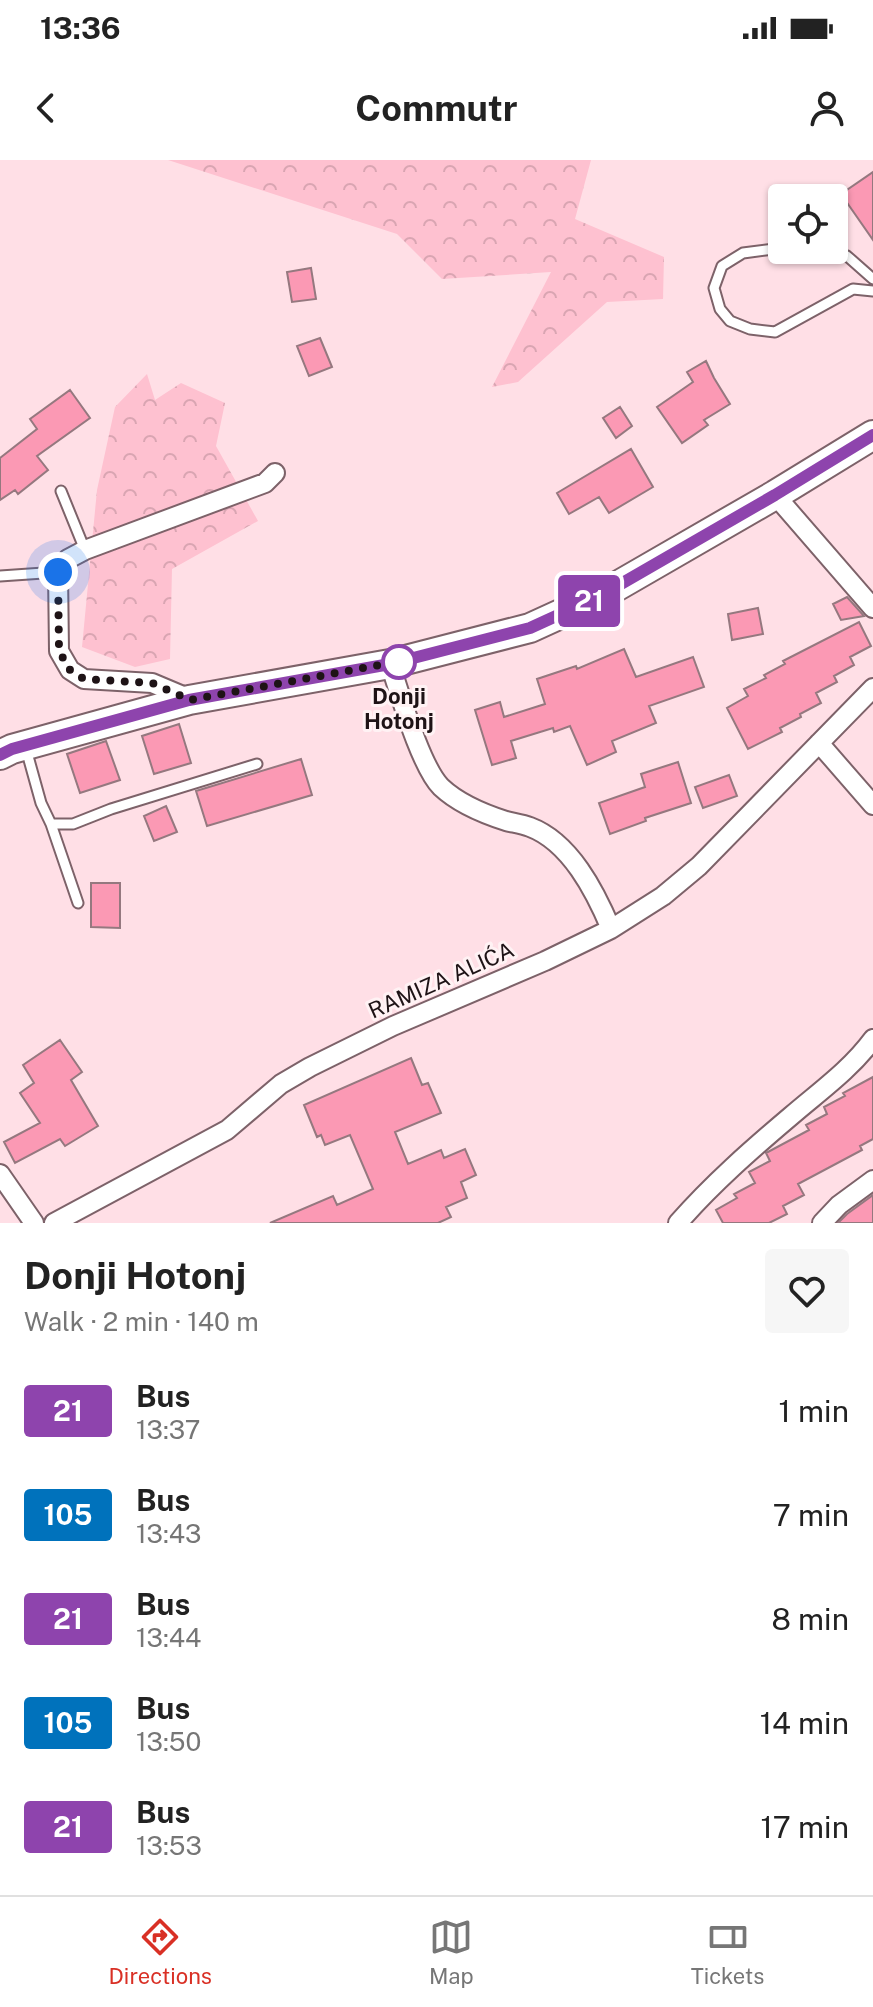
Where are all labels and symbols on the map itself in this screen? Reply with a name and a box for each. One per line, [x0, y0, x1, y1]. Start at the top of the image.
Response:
your location [38, 552, 78, 592]
line badge: 21 [553, 575, 625, 627]
marker: Donji Hotonj [382, 645, 416, 679]
place label: Donji Hotonj [364, 683, 434, 734]
street label: RAMIZA ALIĆA [364, 935, 518, 1024]

